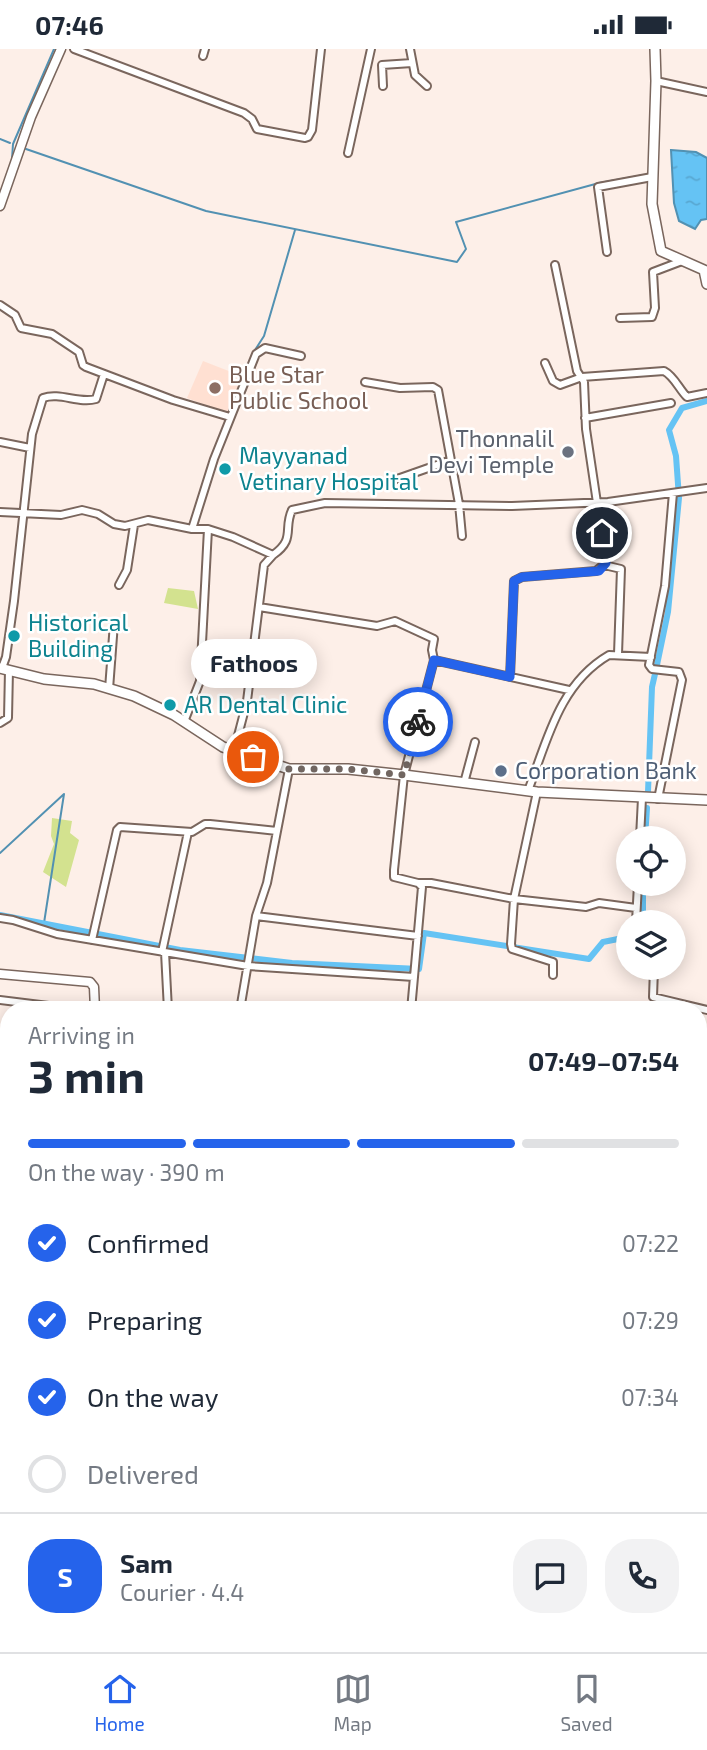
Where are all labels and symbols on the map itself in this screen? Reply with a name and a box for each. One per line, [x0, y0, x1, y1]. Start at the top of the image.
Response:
place label: Blue Star Public School [229, 360, 368, 414]
marker: Blue Star Public School [207, 380, 223, 396]
place label: Thonnalil Devi Temple [428, 424, 554, 478]
place label: Mayyanad Vetinary Hospital [239, 441, 419, 495]
marker: Thonnalil Devi Temple [560, 444, 576, 460]
marker: Mayyanad Vetinary Hospital [217, 461, 233, 477]
pin [572, 503, 632, 563]
place label: Historical Building [28, 608, 128, 662]
marker: Historical Building [6, 628, 22, 644]
callout: Fathoos [190, 638, 316, 687]
courier [383, 687, 453, 757]
place label: AR Dental Clinic [184, 690, 347, 718]
marker: AR Dental Clinic [162, 697, 178, 713]
pin [223, 727, 283, 787]
place label: Corporation Bank [515, 756, 697, 784]
marker: Corporation Bank [493, 763, 509, 779]

